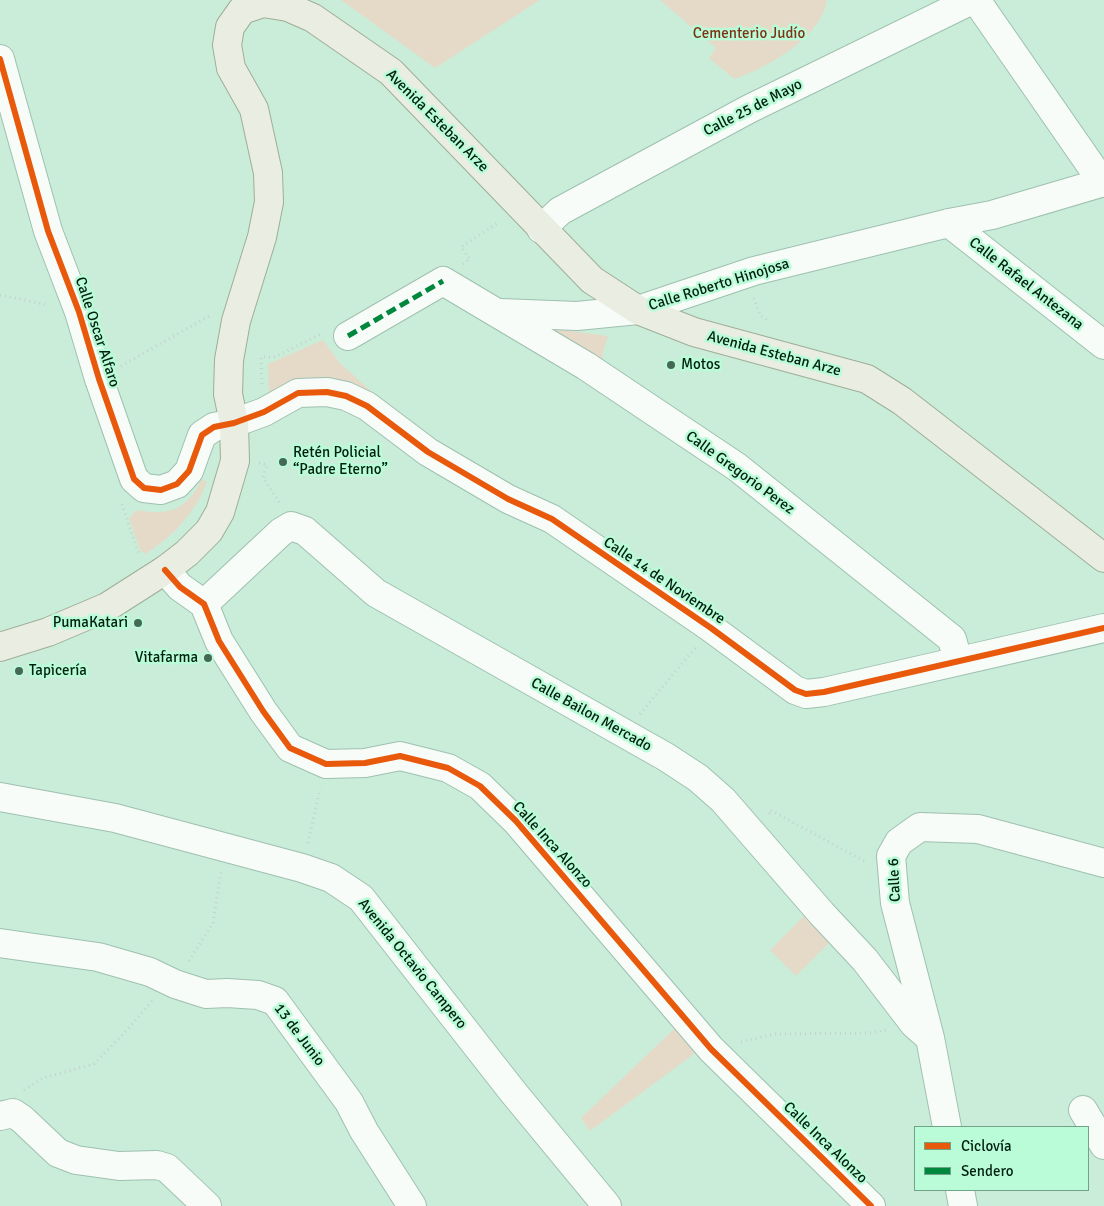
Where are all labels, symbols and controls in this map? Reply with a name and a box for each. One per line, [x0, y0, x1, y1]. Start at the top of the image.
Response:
park label: Cementerio Judío [693, 25, 805, 43]
street label: Avenida Esteban Arze [382, 66, 492, 176]
street label: Calle 25 de Mayo [701, 75, 805, 141]
street label: Calle Rafael Antezana [965, 234, 1087, 334]
street label: Calle Roberto Hinojosa [646, 255, 792, 315]
street label: Calle Oscar Alfaro [71, 275, 123, 389]
street label: Avenida Esteban Arze [705, 327, 843, 381]
place label: Motos [681, 356, 720, 374]
marker: Motos [665, 359, 677, 371]
street label: Calle Gregorio Perez [682, 428, 798, 518]
place label: Retén Policial “Padre Eterno” [293, 444, 388, 479]
marker: Retén Policial “Padre Eterno” [277, 456, 289, 468]
street label: Calle 14 de Noviembre [600, 534, 728, 628]
place label: PumaKatari [53, 614, 128, 632]
marker: PumaKatari [132, 617, 144, 629]
place label: Vitafarma [135, 649, 198, 667]
marker: Vitafarma [202, 652, 214, 664]
place label: Tapicería [29, 662, 87, 680]
marker: Tapicería [13, 665, 25, 677]
street label: Calle Bailon Mercado [527, 674, 655, 756]
street label: Calle Inca Alonzo [509, 798, 595, 892]
street label: Calle 6 [885, 858, 905, 902]
street label: Avenida Octavio Campero [354, 895, 470, 1033]
street label: 13 de Junio [270, 1000, 328, 1070]
street label: Calle Inca Alonzo [779, 1098, 871, 1188]
legend [914, 1126, 1089, 1191]
text: Ciclovía [961, 1137, 1012, 1155]
text: Sendero [961, 1162, 1014, 1180]

